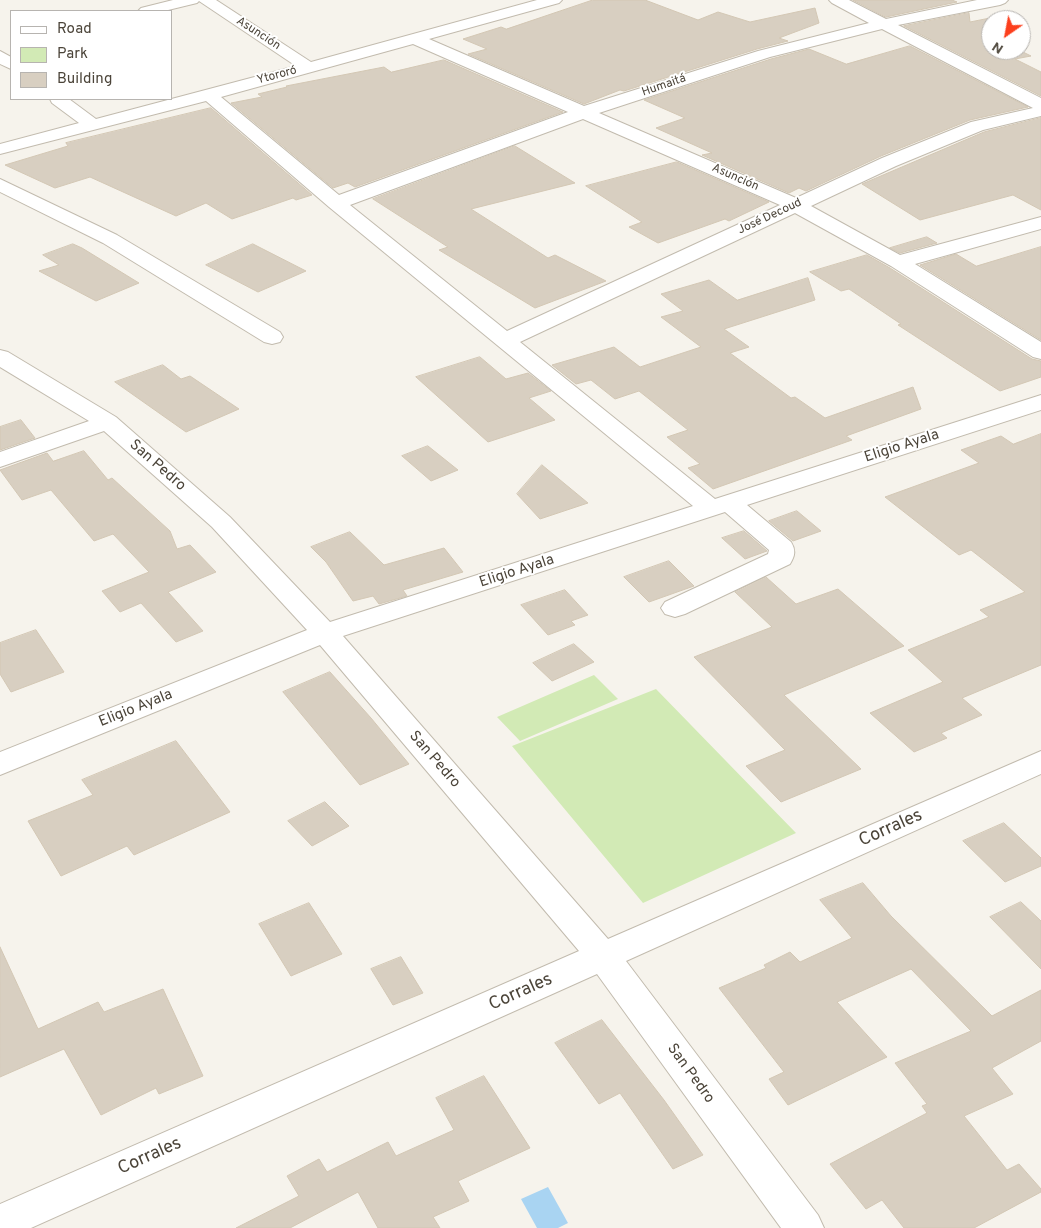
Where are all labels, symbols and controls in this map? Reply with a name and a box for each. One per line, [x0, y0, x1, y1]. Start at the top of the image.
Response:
legend [10, 10, 172, 100]
north arrow [981, 10, 1031, 60]
street label: Asunción [233, 14, 283, 54]
text: Road [57, 20, 92, 39]
text: N [989, 37, 1007, 57]
text: Park [57, 45, 88, 64]
street label: Ytororó [255, 64, 299, 88]
text: Building [57, 70, 112, 89]
street label: Humaitá [640, 72, 688, 100]
street label: Asunción [709, 161, 761, 195]
street label: José Decoud [736, 196, 804, 238]
street label: Eligio Ayala [862, 426, 942, 468]
street label: San Pedro [125, 437, 189, 495]
street label: Eligio Ayala [477, 551, 557, 593]
street label: Eligio Ayala [97, 686, 175, 732]
street label: San Pedro [405, 728, 463, 792]
street label: Corrales [856, 805, 926, 853]
street label: Corrales [486, 969, 556, 1017]
street label: San Pedro [662, 1041, 718, 1107]
street label: Corrales [115, 1133, 185, 1181]

